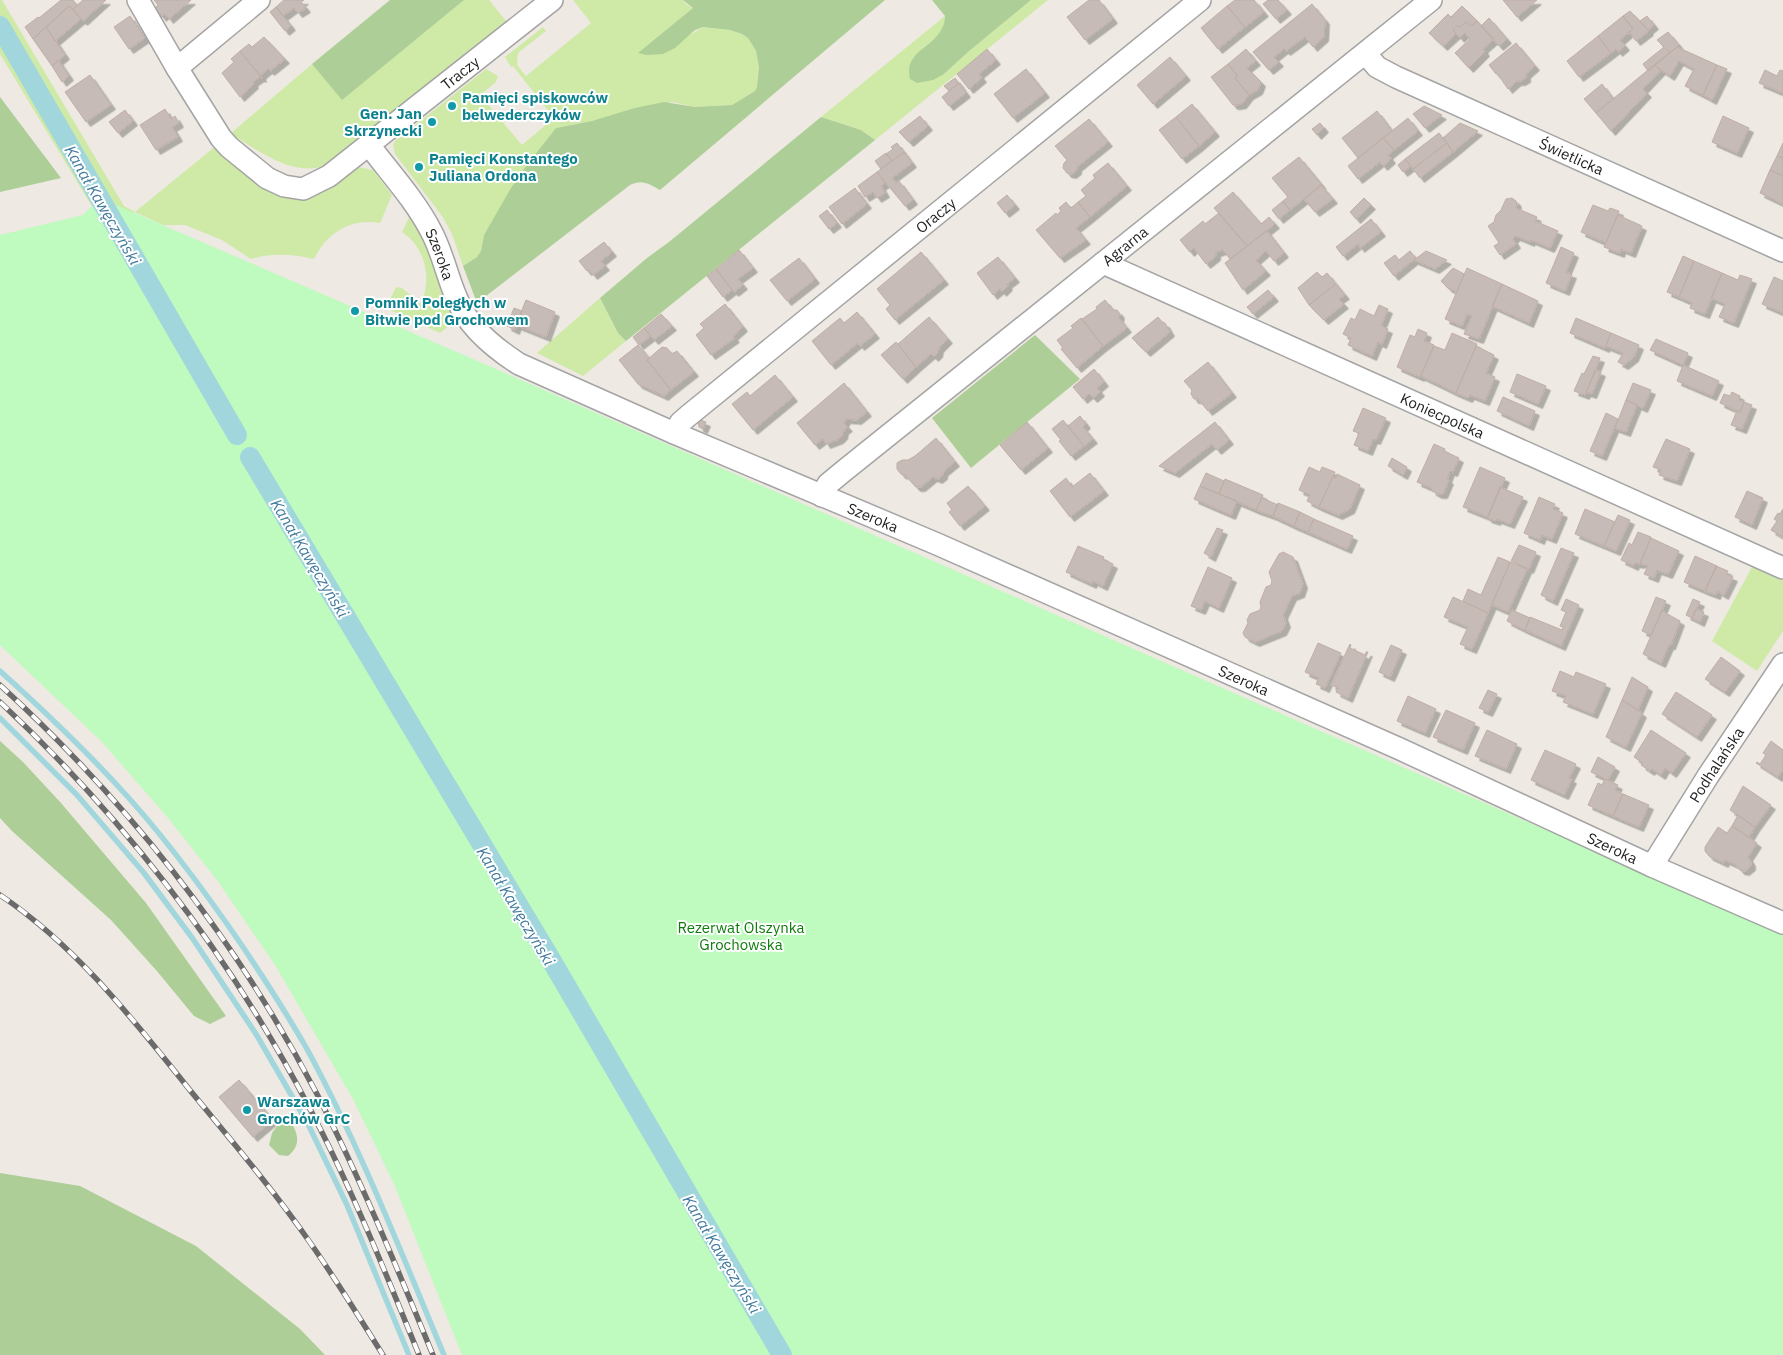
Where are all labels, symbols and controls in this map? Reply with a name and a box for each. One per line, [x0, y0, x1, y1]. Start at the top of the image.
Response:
street label: Traczy [437, 51, 483, 94]
place label: Pamięci spiskowców belwederczyków [462, 88, 608, 124]
marker: Pamięci spiskowców belwederczyków [446, 100, 458, 112]
place label: Gen. Jan Skrzynecki [344, 104, 422, 140]
marker: Gen. Jan Skrzynecki [426, 116, 438, 128]
street label: Świetlicka [1536, 133, 1607, 179]
water label: Kanał Kawęczyński [61, 142, 146, 269]
place label: Pamięci Konstantego Juliana Ordona [429, 149, 578, 185]
marker: Pamięci Konstantego Juliana Ordona [413, 161, 425, 173]
street label: Oraczy [911, 193, 960, 237]
street label: Agrarna [1098, 222, 1151, 270]
street label: Szeroka [422, 225, 458, 282]
place label: Pomnik Poległych w Bitwie pod Grochowem [365, 293, 529, 329]
marker: Pomnik Poległych w Bitwie pod Grochowem [349, 305, 361, 317]
street label: Koniecpolska [1397, 388, 1487, 442]
water label: Kanał Kawęczyński [267, 495, 354, 622]
street label: Szeroka [845, 498, 901, 536]
street label: Szeroka [1216, 660, 1272, 699]
street label: Podhalańska [1685, 723, 1748, 806]
street label: Szeroka [1584, 828, 1641, 868]
water label: Kanał Kawęczyński [473, 843, 560, 970]
park label: Rezerwat Olszynka Grochowska [677, 918, 805, 954]
place label: Warszawa Grochów GrC [257, 1092, 350, 1128]
marker: Warszawa Grochów GrC [241, 1104, 253, 1116]
water label: Kanał Kawęczyński [679, 1191, 766, 1318]

